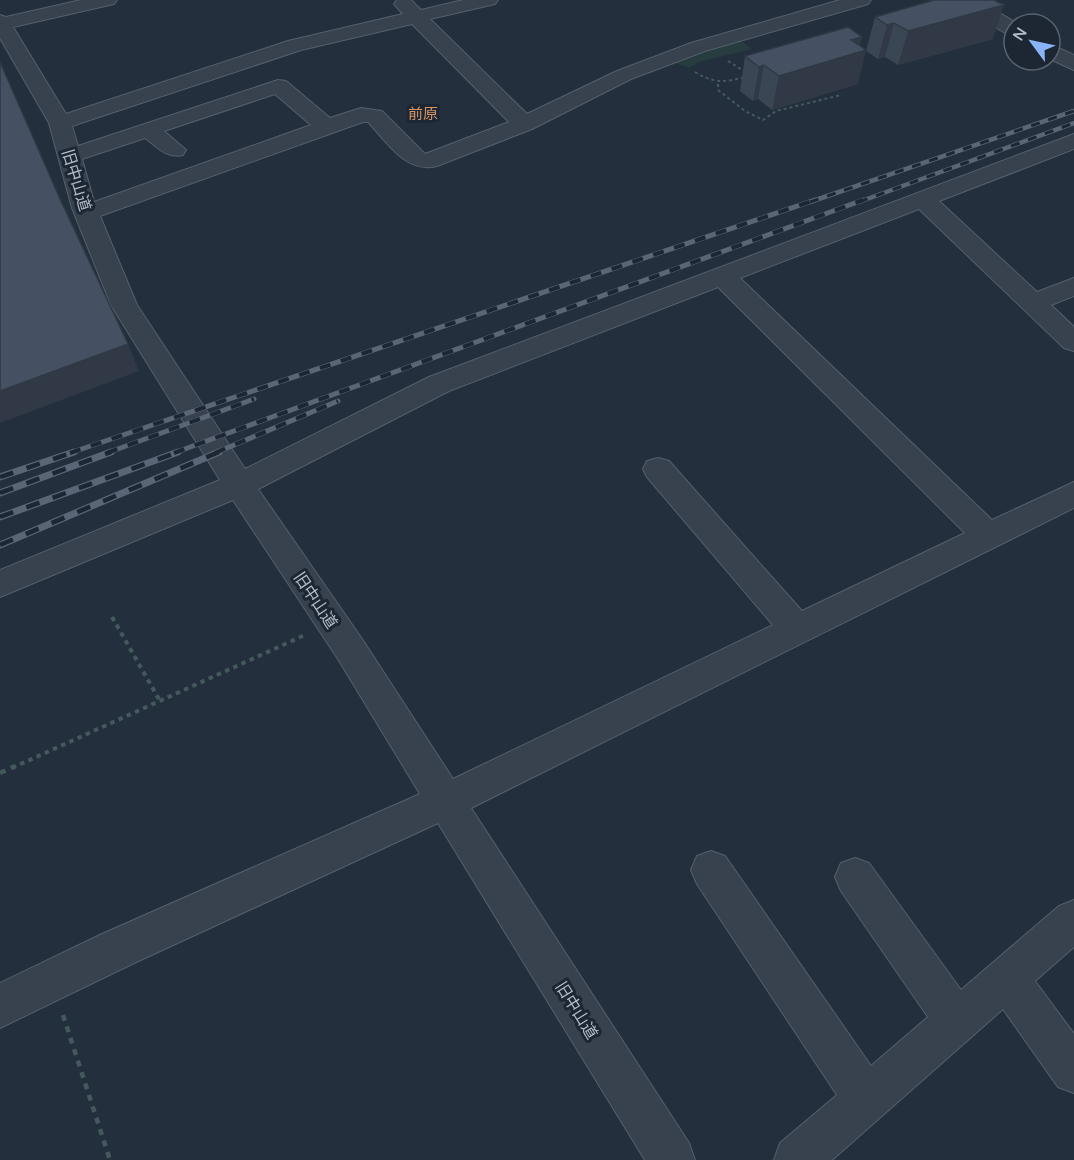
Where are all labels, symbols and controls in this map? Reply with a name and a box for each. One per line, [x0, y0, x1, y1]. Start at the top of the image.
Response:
north arrow [1002, 12, 1062, 72]
text: N [1008, 23, 1031, 44]
district label: 前原 [408, 104, 438, 123]
street label: 旧中山道 [58, 146, 96, 214]
street label: 旧中山道 [290, 568, 342, 632]
street label: 旧中山道 [552, 978, 602, 1042]

